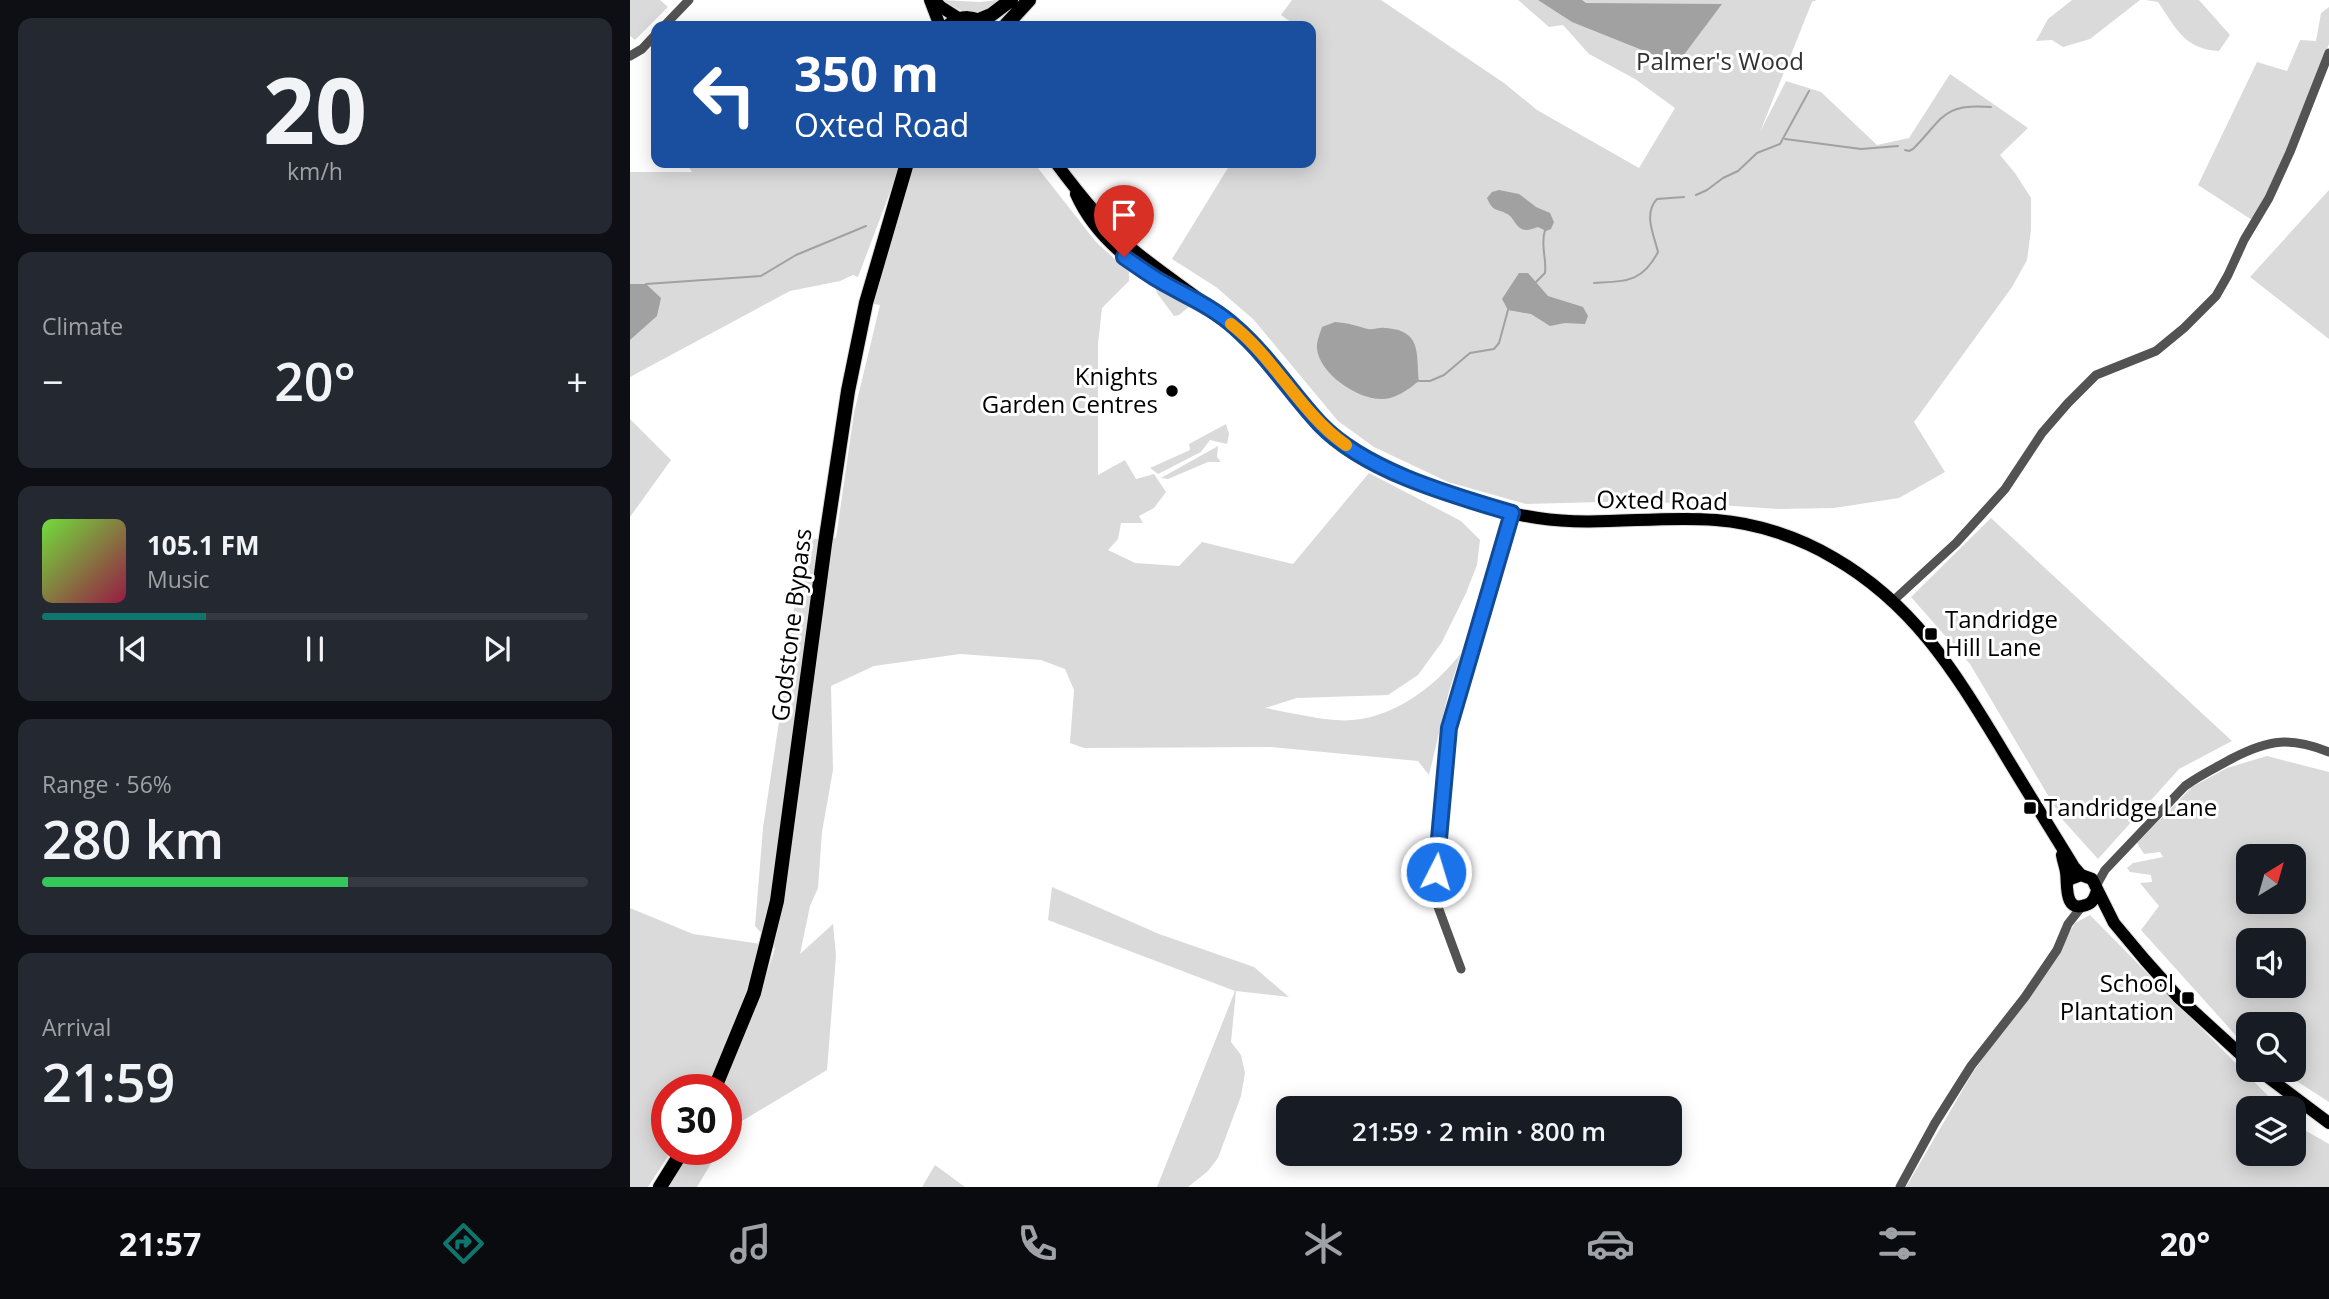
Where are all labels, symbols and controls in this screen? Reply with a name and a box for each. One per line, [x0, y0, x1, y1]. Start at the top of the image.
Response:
text: 350 m [794, 40, 939, 106]
park label: Palmer's Wood [1636, 44, 1804, 77]
text: 20 [263, 47, 367, 171]
icon: left [679, 49, 770, 140]
text: Oxted Road [794, 103, 969, 146]
text: km/h [287, 155, 343, 187]
pin [1094, 185, 1154, 257]
icon: arrive [1105, 196, 1143, 234]
text: Climate [42, 310, 123, 342]
text: 20° [274, 345, 356, 416]
text: − [42, 355, 64, 407]
text: + [566, 355, 588, 407]
place label: Knights Garden Centres [982, 359, 1158, 420]
marker: Knights Garden Centres [1164, 383, 1180, 399]
street label: Oxted Road [1596, 482, 1728, 517]
text: 105.1 FM [147, 527, 259, 563]
street label: Godstone Bypass [762, 527, 819, 723]
text: Music [147, 563, 210, 595]
place label: Tandridge Hill Lane [1945, 602, 2058, 663]
marker: Tandridge Hill Lane [1923, 626, 1939, 642]
icon: previous [114, 630, 152, 668]
icon: pause [296, 630, 334, 668]
icon: next [478, 630, 516, 668]
text: Range · 56% [42, 768, 172, 800]
place label: Tandridge Lane [2044, 790, 2217, 823]
marker: Tandridge Lane [2022, 800, 2038, 816]
text: 280 km [42, 803, 224, 874]
position arrow [1399, 835, 1473, 909]
north arrow [2236, 844, 2306, 914]
map controls [2236, 844, 2306, 1166]
button: sound [2236, 928, 2306, 998]
place label: School Plantation [2060, 966, 2174, 1027]
marker: School Plantation [2180, 990, 2196, 1006]
text: Arrival [42, 1011, 111, 1043]
button: search [2236, 1012, 2306, 1082]
text: 21:59 [42, 1046, 175, 1117]
speed limit sign: 30 [651, 1074, 742, 1165]
button: layers [2236, 1096, 2306, 1166]
text: 21:59 · 2 min · 800 m [1352, 1113, 1606, 1149]
icon: directions [439, 1219, 488, 1268]
icon: music [726, 1219, 775, 1268]
icon: phone [1013, 1219, 1062, 1268]
icon: climate [1299, 1219, 1348, 1268]
icon: car [1586, 1219, 1635, 1268]
icon: filters [1873, 1219, 1922, 1268]
text: 21:57 [119, 1222, 201, 1265]
text: 20° [2160, 1222, 2210, 1265]

